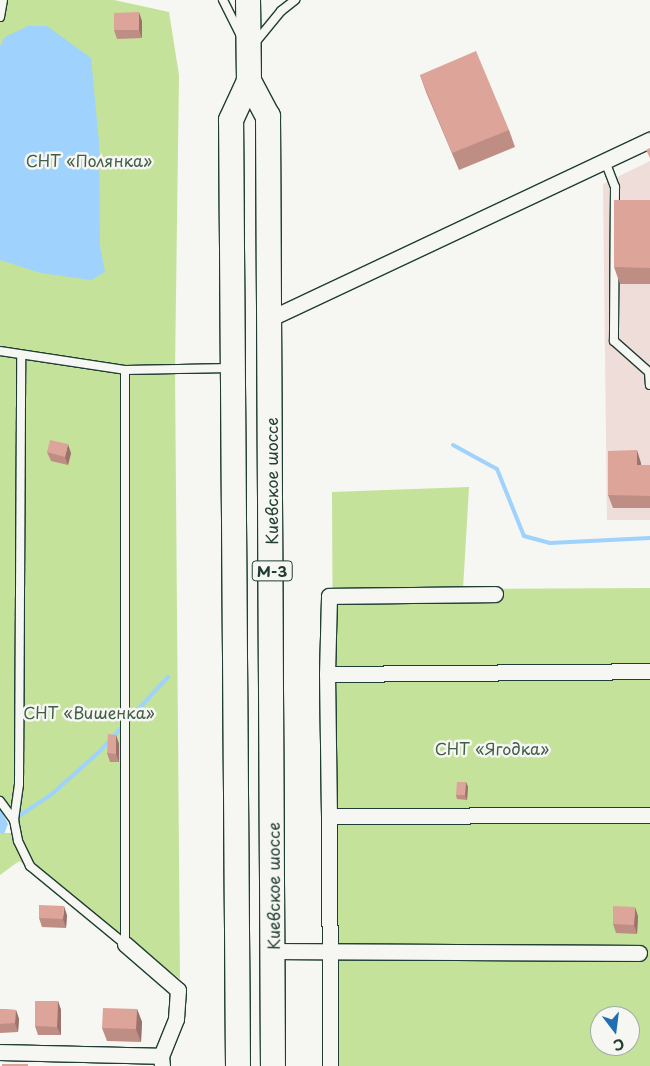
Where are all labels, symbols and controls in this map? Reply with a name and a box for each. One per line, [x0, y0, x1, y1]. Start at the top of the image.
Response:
park label: СНТ «Полянка» [26, 150, 152, 170]
street label: Киевское шоссе [261, 417, 281, 545]
road number: М-3 [251, 558, 293, 584]
park label: СНТ «Вишенка» [23, 702, 155, 722]
park label: СНТ «Ягодка» [435, 738, 549, 758]
street label: Киевское шоссе [263, 822, 283, 950]
north arrow [590, 1006, 640, 1056]
text: С [611, 1034, 627, 1057]

